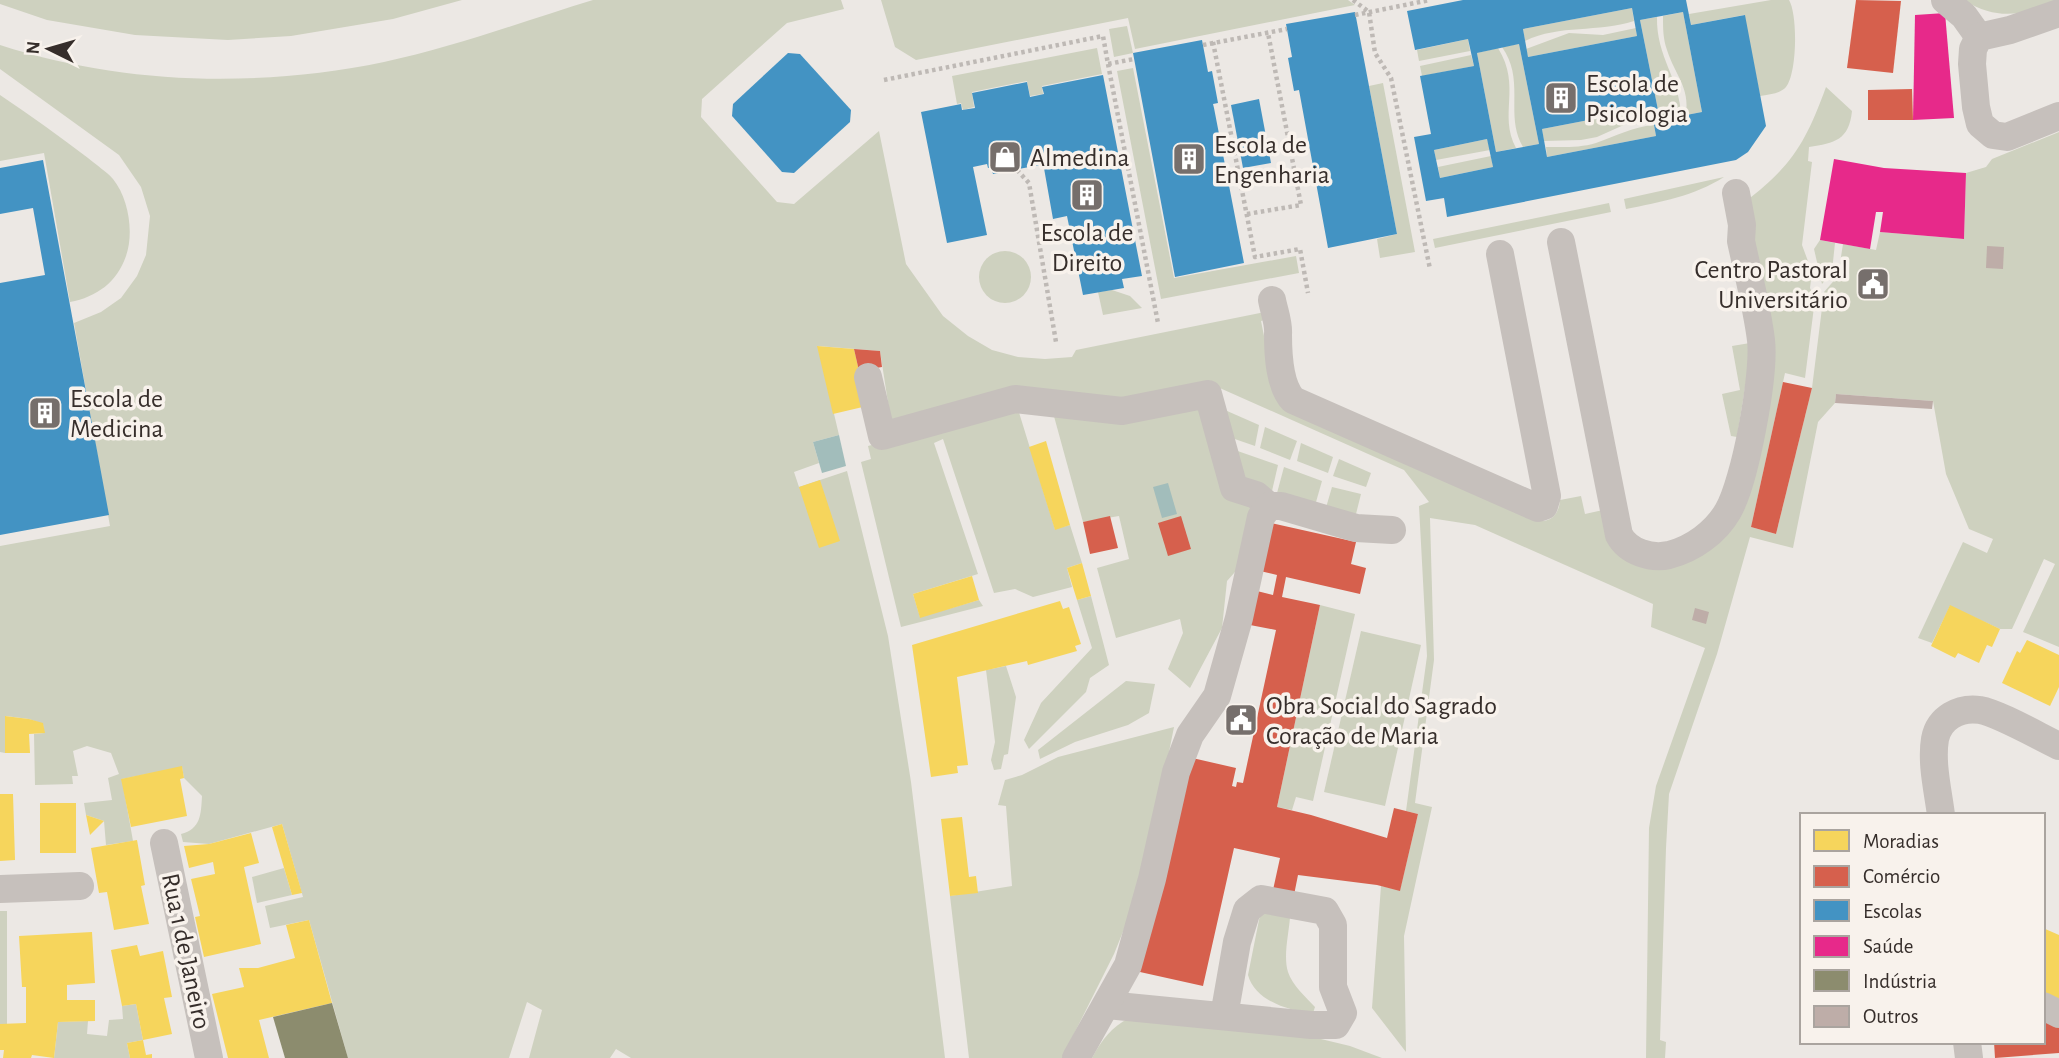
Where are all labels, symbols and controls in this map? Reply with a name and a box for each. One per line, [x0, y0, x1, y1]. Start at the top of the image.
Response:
north arrow [14, 14, 84, 84]
text: N [24, 40, 44, 55]
place label: Escola de Psicologia [1586, 71, 1688, 127]
building icon: Escola de Psicologia [1542, 79, 1580, 117]
place label: Escola de Engenharia [1214, 132, 1330, 188]
shop icon: Almedina [986, 138, 1024, 176]
building icon: Escola de Engenharia [1170, 140, 1208, 178]
place label: Almedina [1030, 145, 1129, 171]
building icon: Escola de Direito [1068, 176, 1106, 214]
place label: Escola de Direito [1040, 220, 1134, 276]
place label: Centro Pastoral Universitário [1694, 257, 1848, 313]
public building icon: Centro Pastoral Universitário [1854, 265, 1892, 303]
place label: Escola de Medicina [70, 386, 163, 442]
building icon: Escola de Medicina [26, 394, 64, 432]
place label: Obra Social do Sagrado Coração de Maria [1266, 693, 1497, 749]
public building icon: Obra Social do Sagrado Coração de Maria [1222, 701, 1260, 739]
legend [1800, 813, 2045, 1044]
text: Moradias [1863, 831, 1939, 852]
text: Comércio [1863, 866, 1940, 887]
street label: Rua 1 de Janeiro [157, 871, 215, 1031]
text: Escolas [1863, 901, 1922, 922]
text: Saúde [1863, 936, 1913, 957]
text: Indústria [1863, 971, 1937, 992]
text: Outros [1863, 1006, 1919, 1027]

